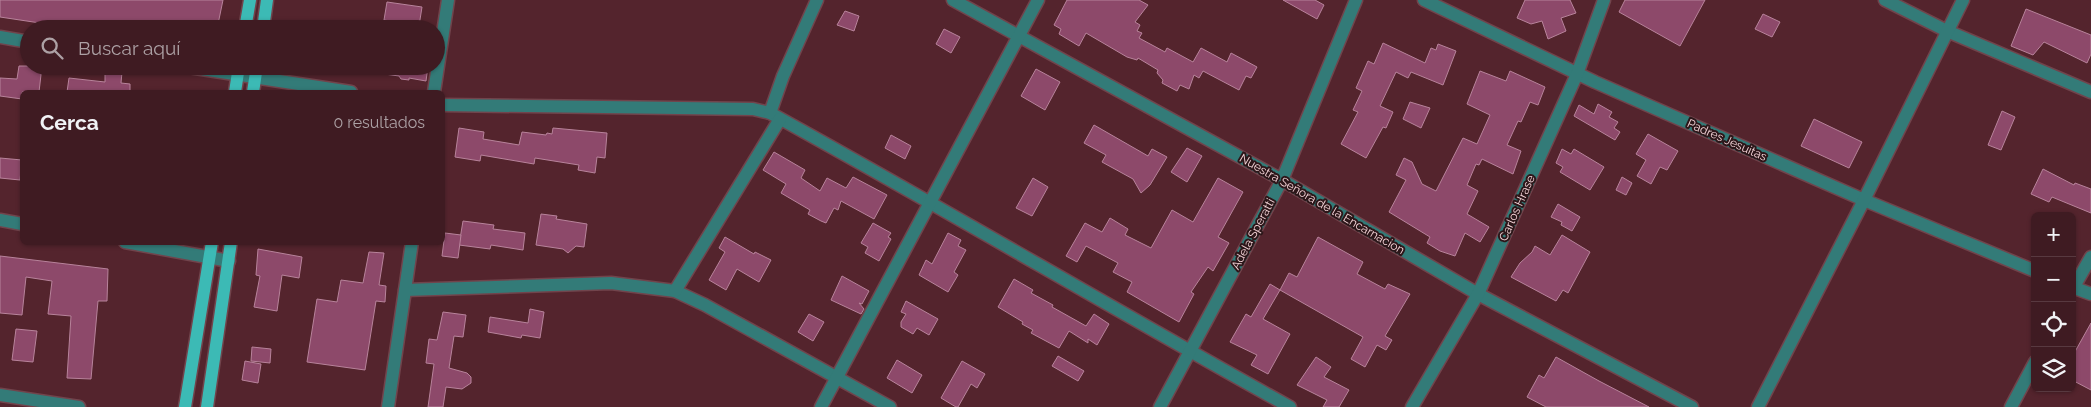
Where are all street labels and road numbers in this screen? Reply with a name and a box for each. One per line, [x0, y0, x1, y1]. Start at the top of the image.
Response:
street label: Padres Jesuitas [1685, 116, 1769, 164]
street label: Nuestra Señora de la Encarnacion [1237, 151, 1407, 257]
street label: Carlos Hrase [1496, 173, 1538, 243]
street label: Adela Speratti [1228, 196, 1278, 272]

